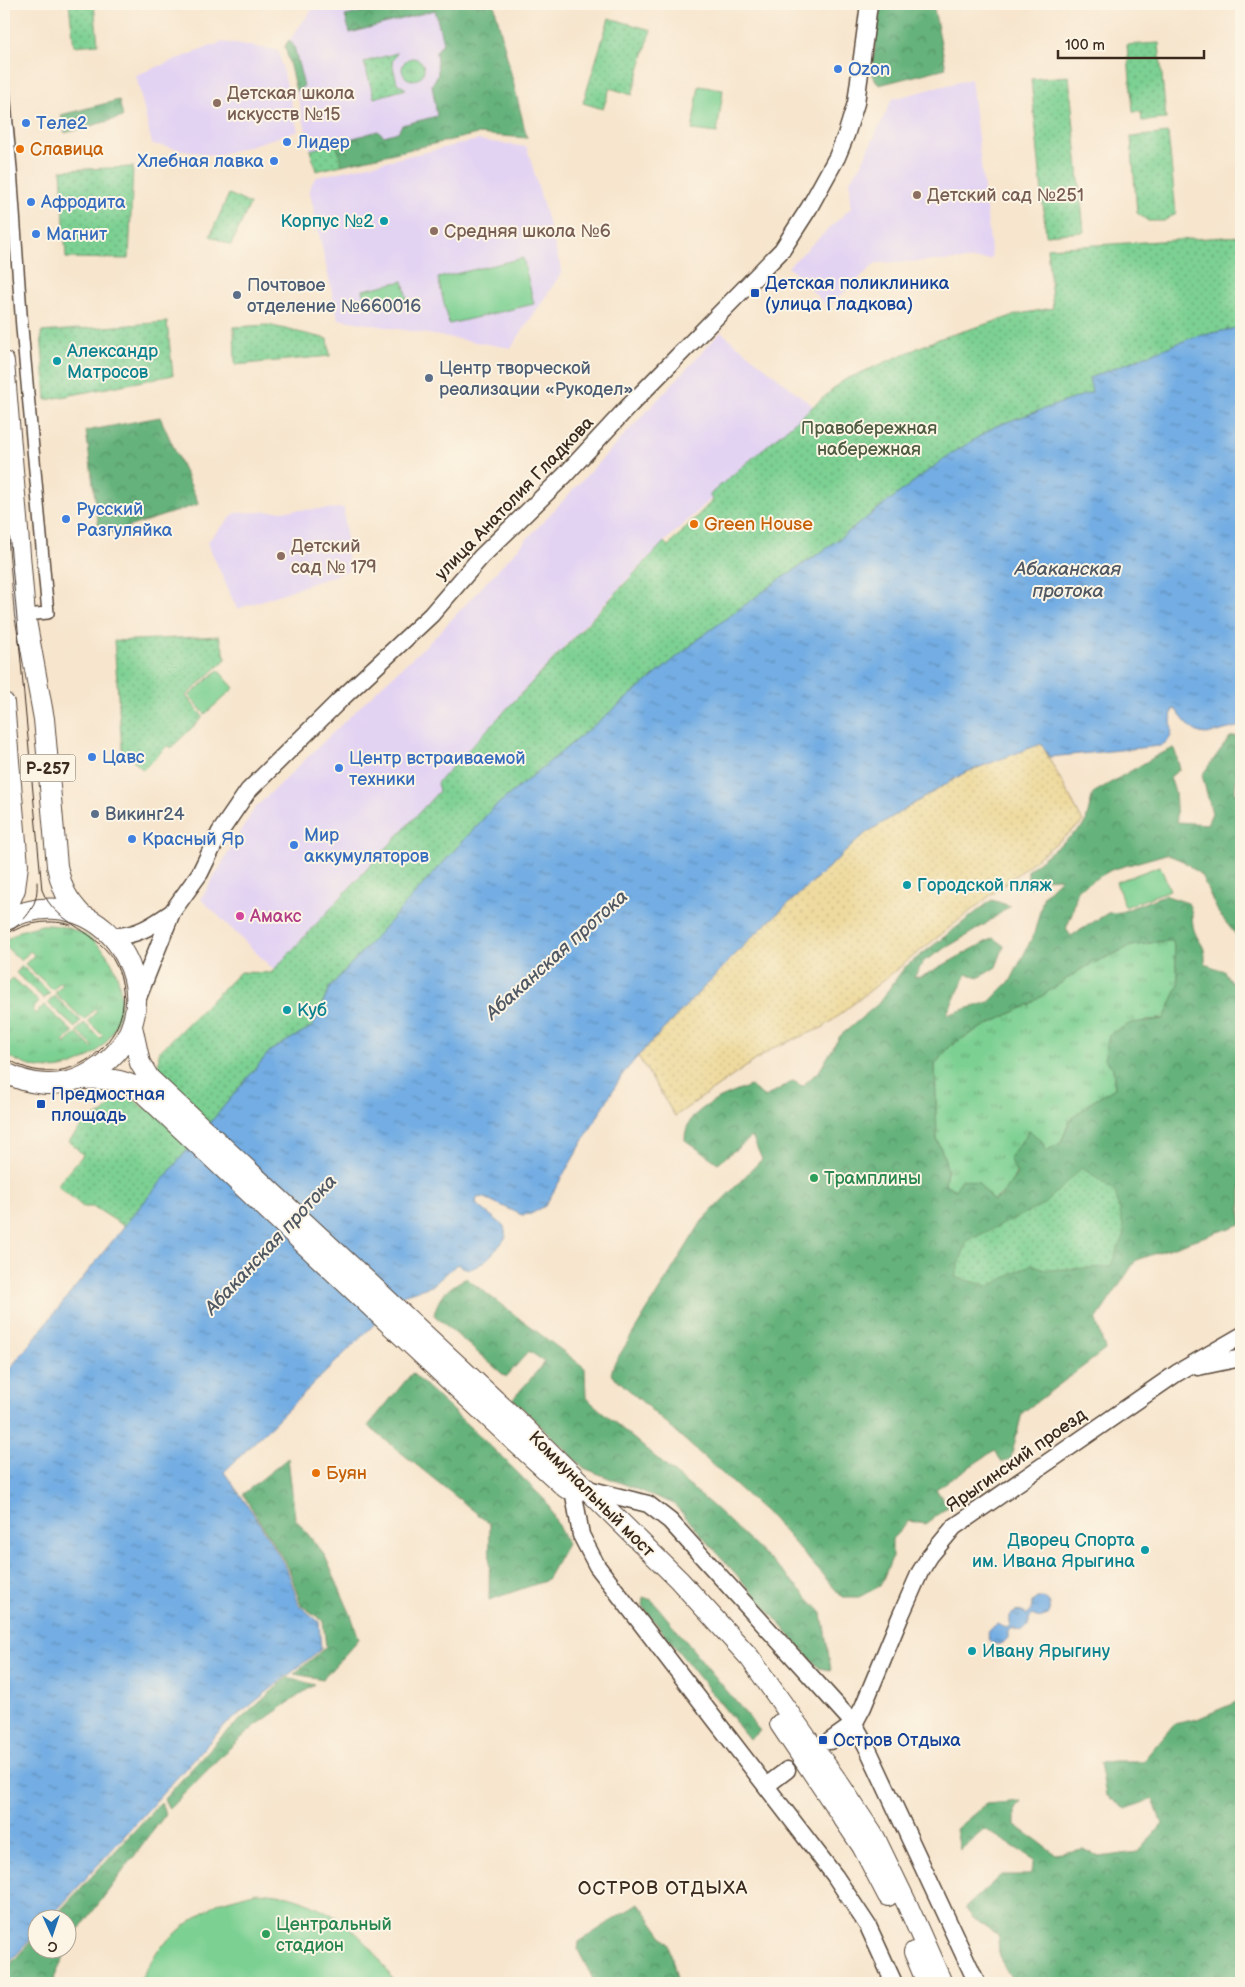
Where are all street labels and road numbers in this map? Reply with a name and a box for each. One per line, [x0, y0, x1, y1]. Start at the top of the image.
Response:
street label: улица Анатолия Гладкова [431, 412, 598, 584]
road number: Р-257 [20, 754, 76, 781]
street label: Ярыгинский проезд [942, 1404, 1090, 1517]
street label: Коммунальный мост [524, 1427, 660, 1562]

